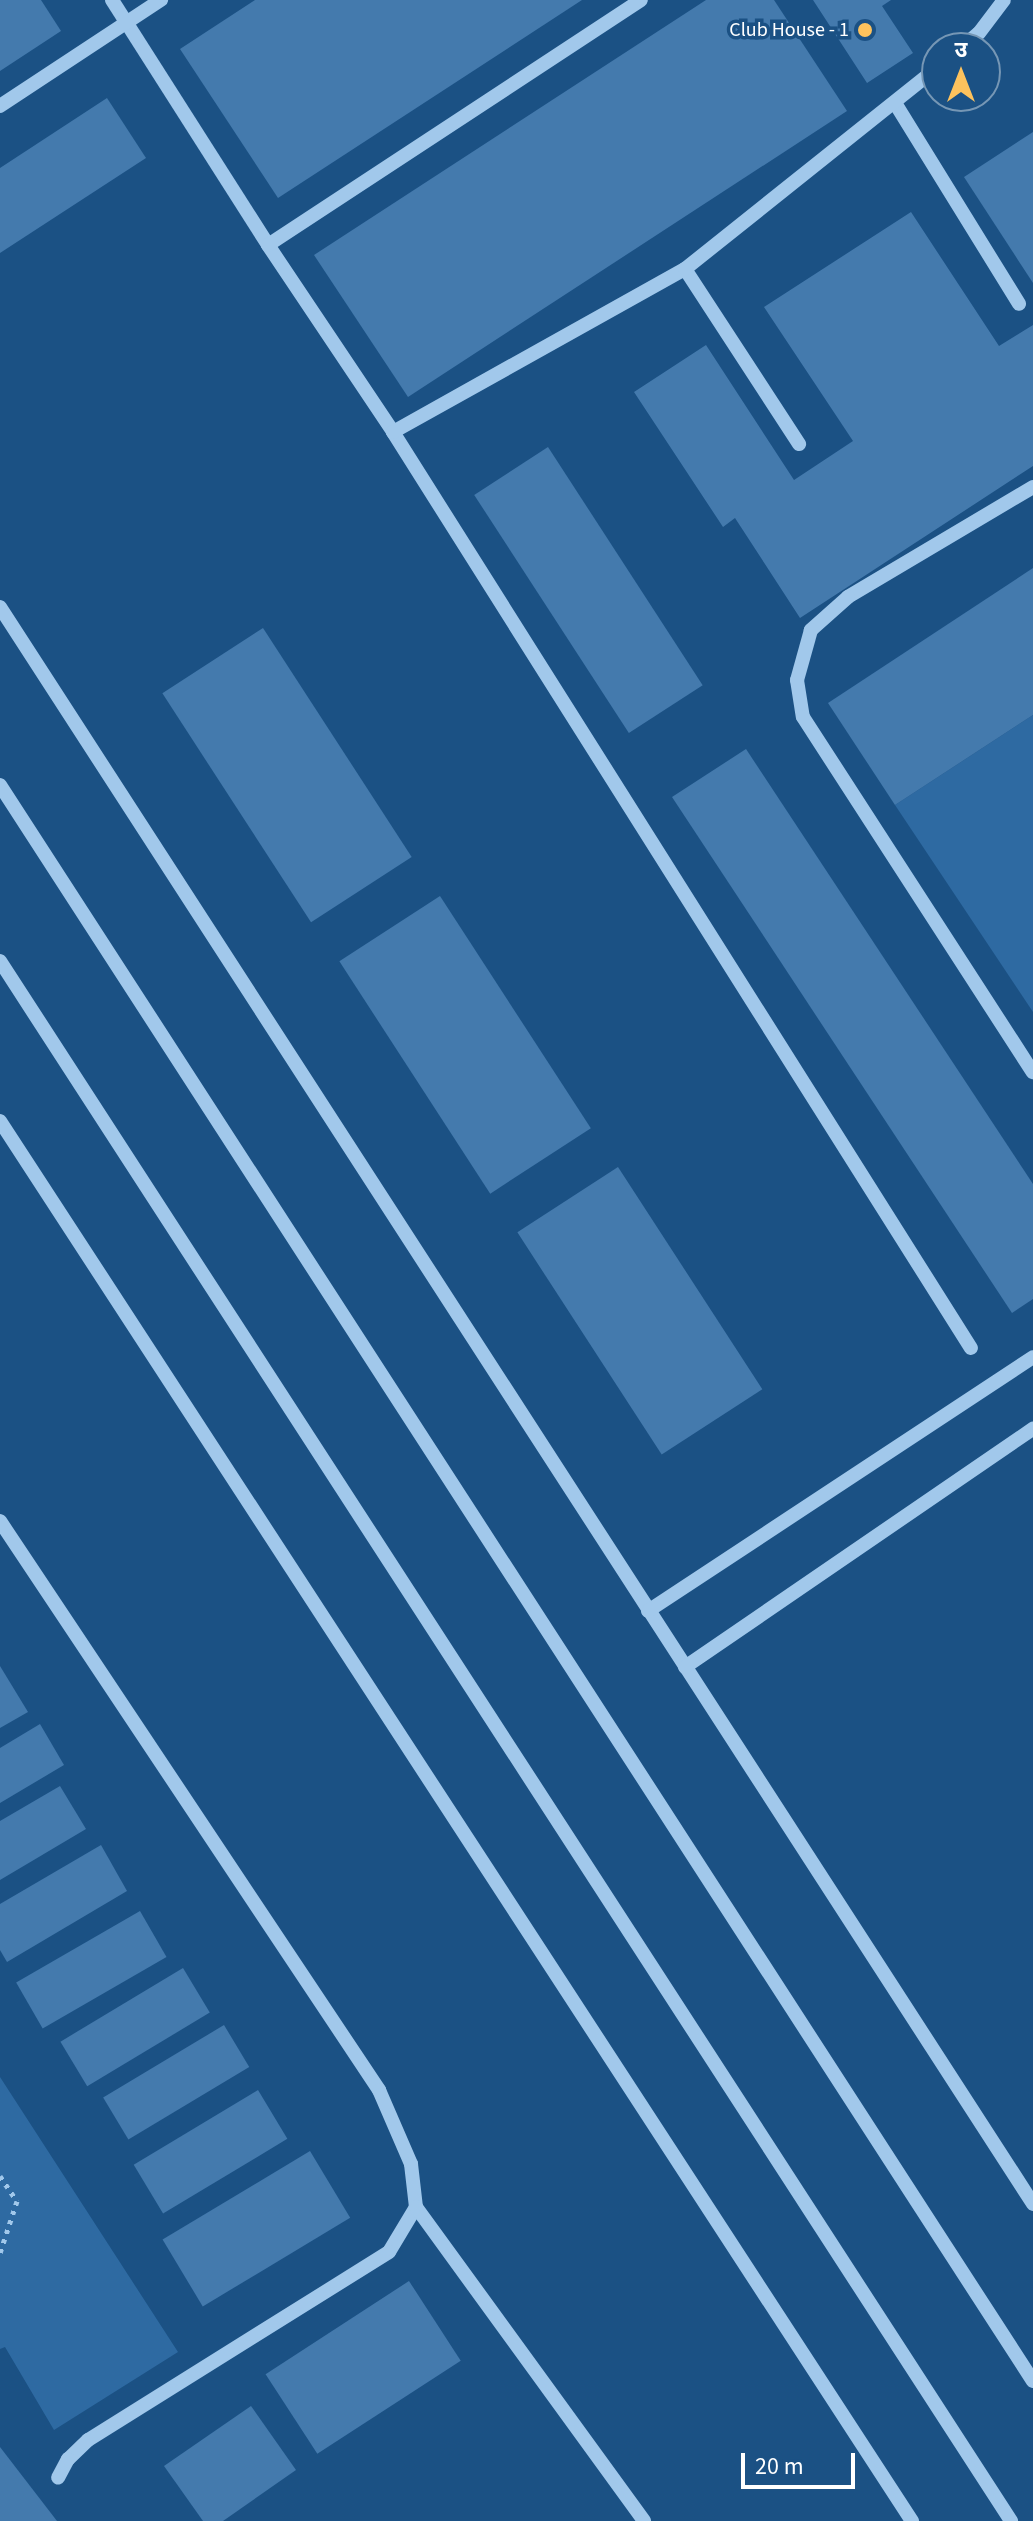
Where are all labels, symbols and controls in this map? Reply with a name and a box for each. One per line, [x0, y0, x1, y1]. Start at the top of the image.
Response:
place label: Club House - 1 [729, 18, 849, 42]
marker: Club House - 1 [856, 21, 874, 39]
north arrow [921, 32, 1001, 112]
text: उ [955, 34, 967, 66]
scale bar [745, 2437, 859, 2487]
text: 20 m [755, 2449, 804, 2484]

